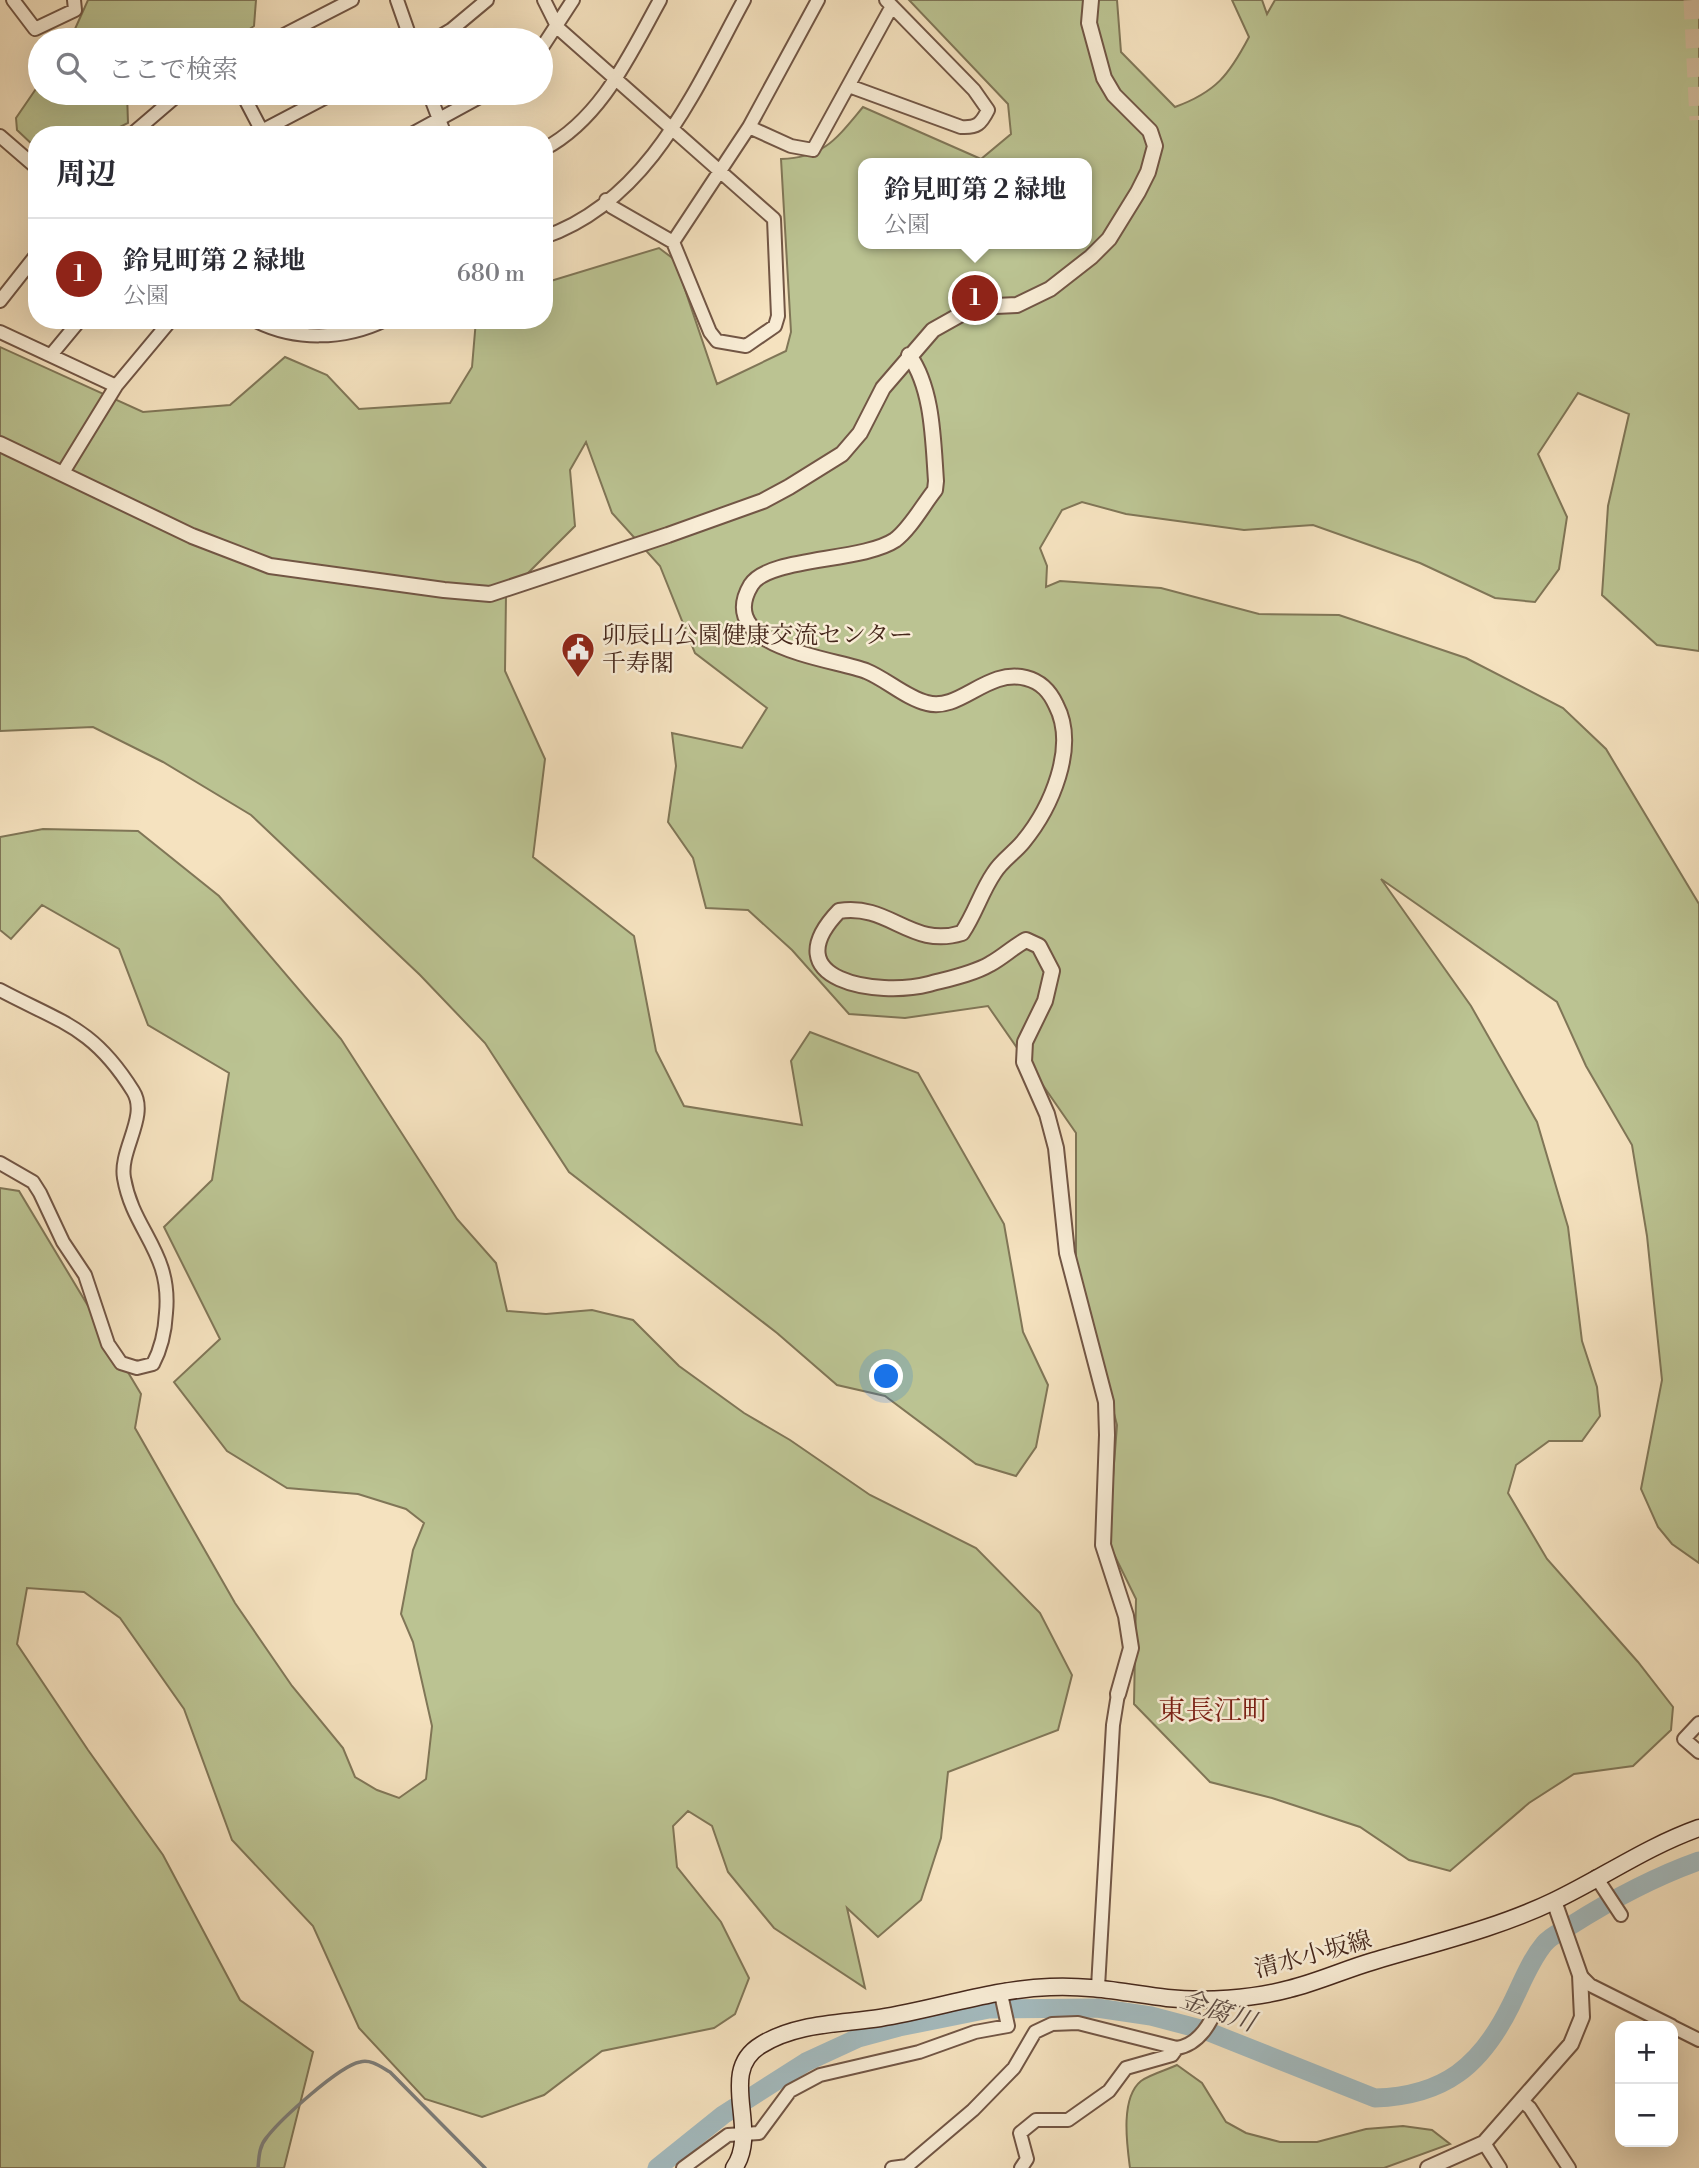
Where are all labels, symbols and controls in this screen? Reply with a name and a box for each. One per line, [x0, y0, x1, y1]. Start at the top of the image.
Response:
search box [28, 28, 553, 105]
icon: search [52, 48, 90, 86]
text: ここで検索 [108, 54, 238, 86]
text: 周辺 [56, 156, 116, 194]
popup [858, 158, 1092, 249]
text: 鈴見町第２緑地 [884, 174, 1066, 206]
text: 公園 [884, 211, 930, 239]
text: 鈴見町第２緑地 [123, 245, 305, 277]
text: 1 [73, 260, 85, 288]
text: 680 m [457, 260, 525, 288]
pin: 1 [952, 272, 998, 324]
text: 公園 [123, 282, 169, 310]
place label: 卯辰山公園健康交流センター 千寿閣 [602, 621, 913, 679]
public building icon: 卯辰山公園健康交流センター 千寿閣 [559, 630, 597, 679]
your location [869, 1359, 903, 1393]
district label: 東長江町 [1158, 1694, 1270, 1729]
street label: 清水小坂線 [1251, 1925, 1375, 1985]
water label: 金腐川 [1176, 1983, 1263, 2040]
map controls [1615, 2021, 1678, 2147]
button: + [1615, 2021, 1678, 2084]
button: − [1615, 2084, 1678, 2147]

